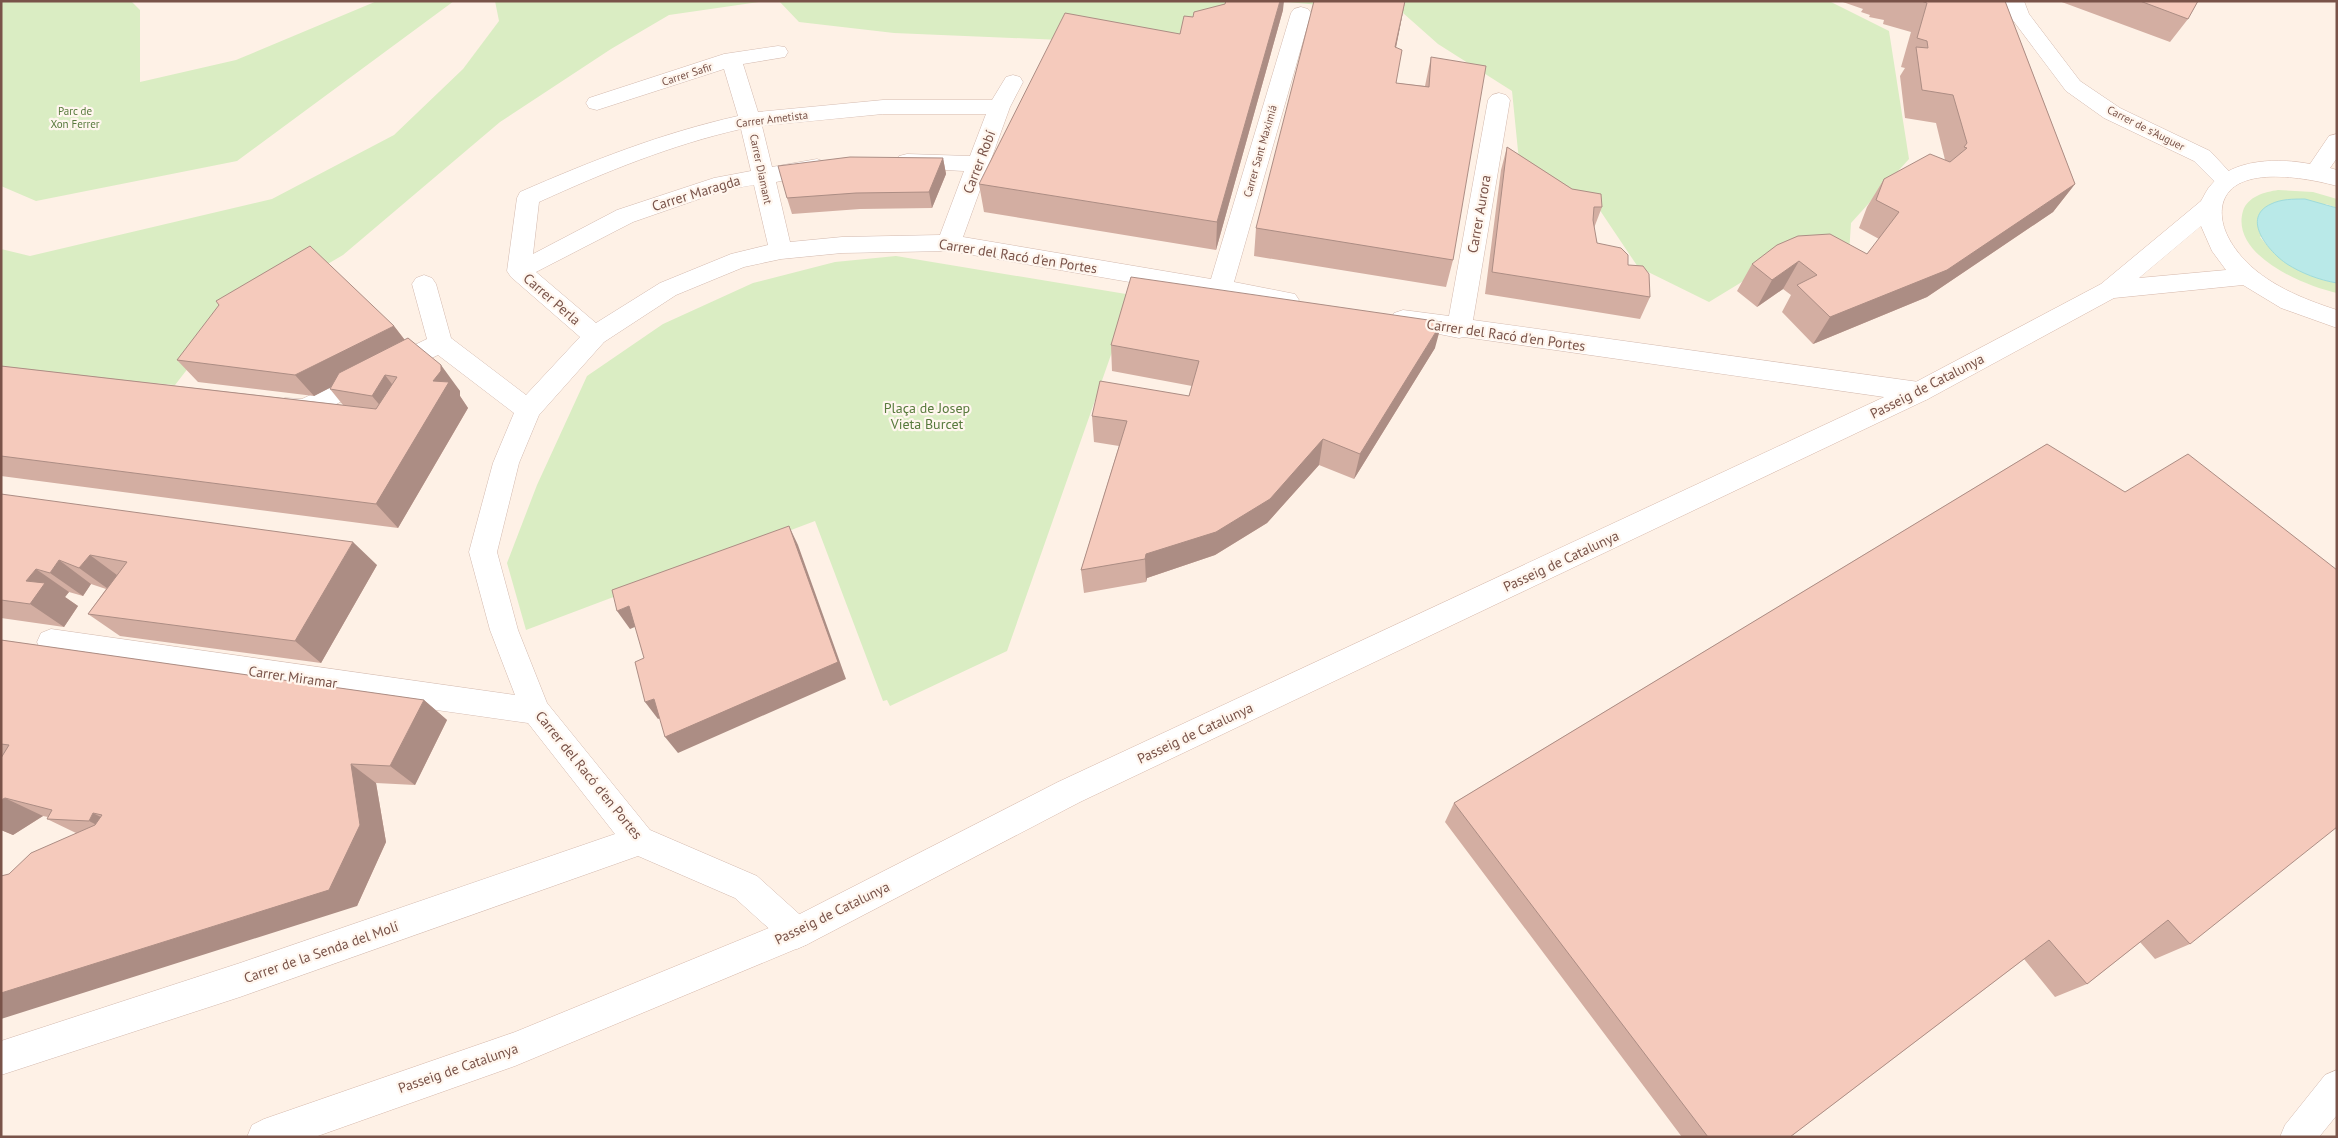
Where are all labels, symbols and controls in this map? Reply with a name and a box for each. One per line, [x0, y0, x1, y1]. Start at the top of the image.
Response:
street label: Carrer Safir [660, 59, 714, 89]
street label: Carrer de s'Auguer [2105, 102, 2187, 154]
street label: Carrer Sant Maximiá [1240, 103, 1280, 199]
park label: Parc de Xon Ferrer [50, 104, 100, 131]
street label: Carrer Ametista [735, 108, 809, 130]
street label: Carrer Robí [959, 128, 999, 196]
street label: Carrer Diamant [747, 133, 775, 205]
street label: Carrer Maragda [650, 171, 742, 215]
street label: Carrer Aurora [1463, 173, 1495, 255]
street label: Carrer del Racó d'en Portes [938, 235, 1099, 277]
street label: Carrer Perla [520, 269, 584, 329]
street label: Carrer del Racó d'en Portes [1426, 315, 1587, 355]
street label: Passeig de Catalunya [1867, 349, 1987, 423]
park label: Plaça de Josep Vieta Burcet [884, 399, 970, 433]
street label: Passeig de Catalunya [1500, 526, 1622, 596]
street label: Carrer Miramar [247, 662, 339, 692]
street label: Passeig de Catalunya [1134, 698, 1256, 768]
street label: Carrer del Racó d'en Portes [532, 707, 646, 843]
street label: Passeig de Catalunya [772, 877, 892, 949]
street label: Carrer de la Senda del Molí [241, 917, 401, 987]
street label: Passeig de Catalunya [396, 1039, 520, 1097]

